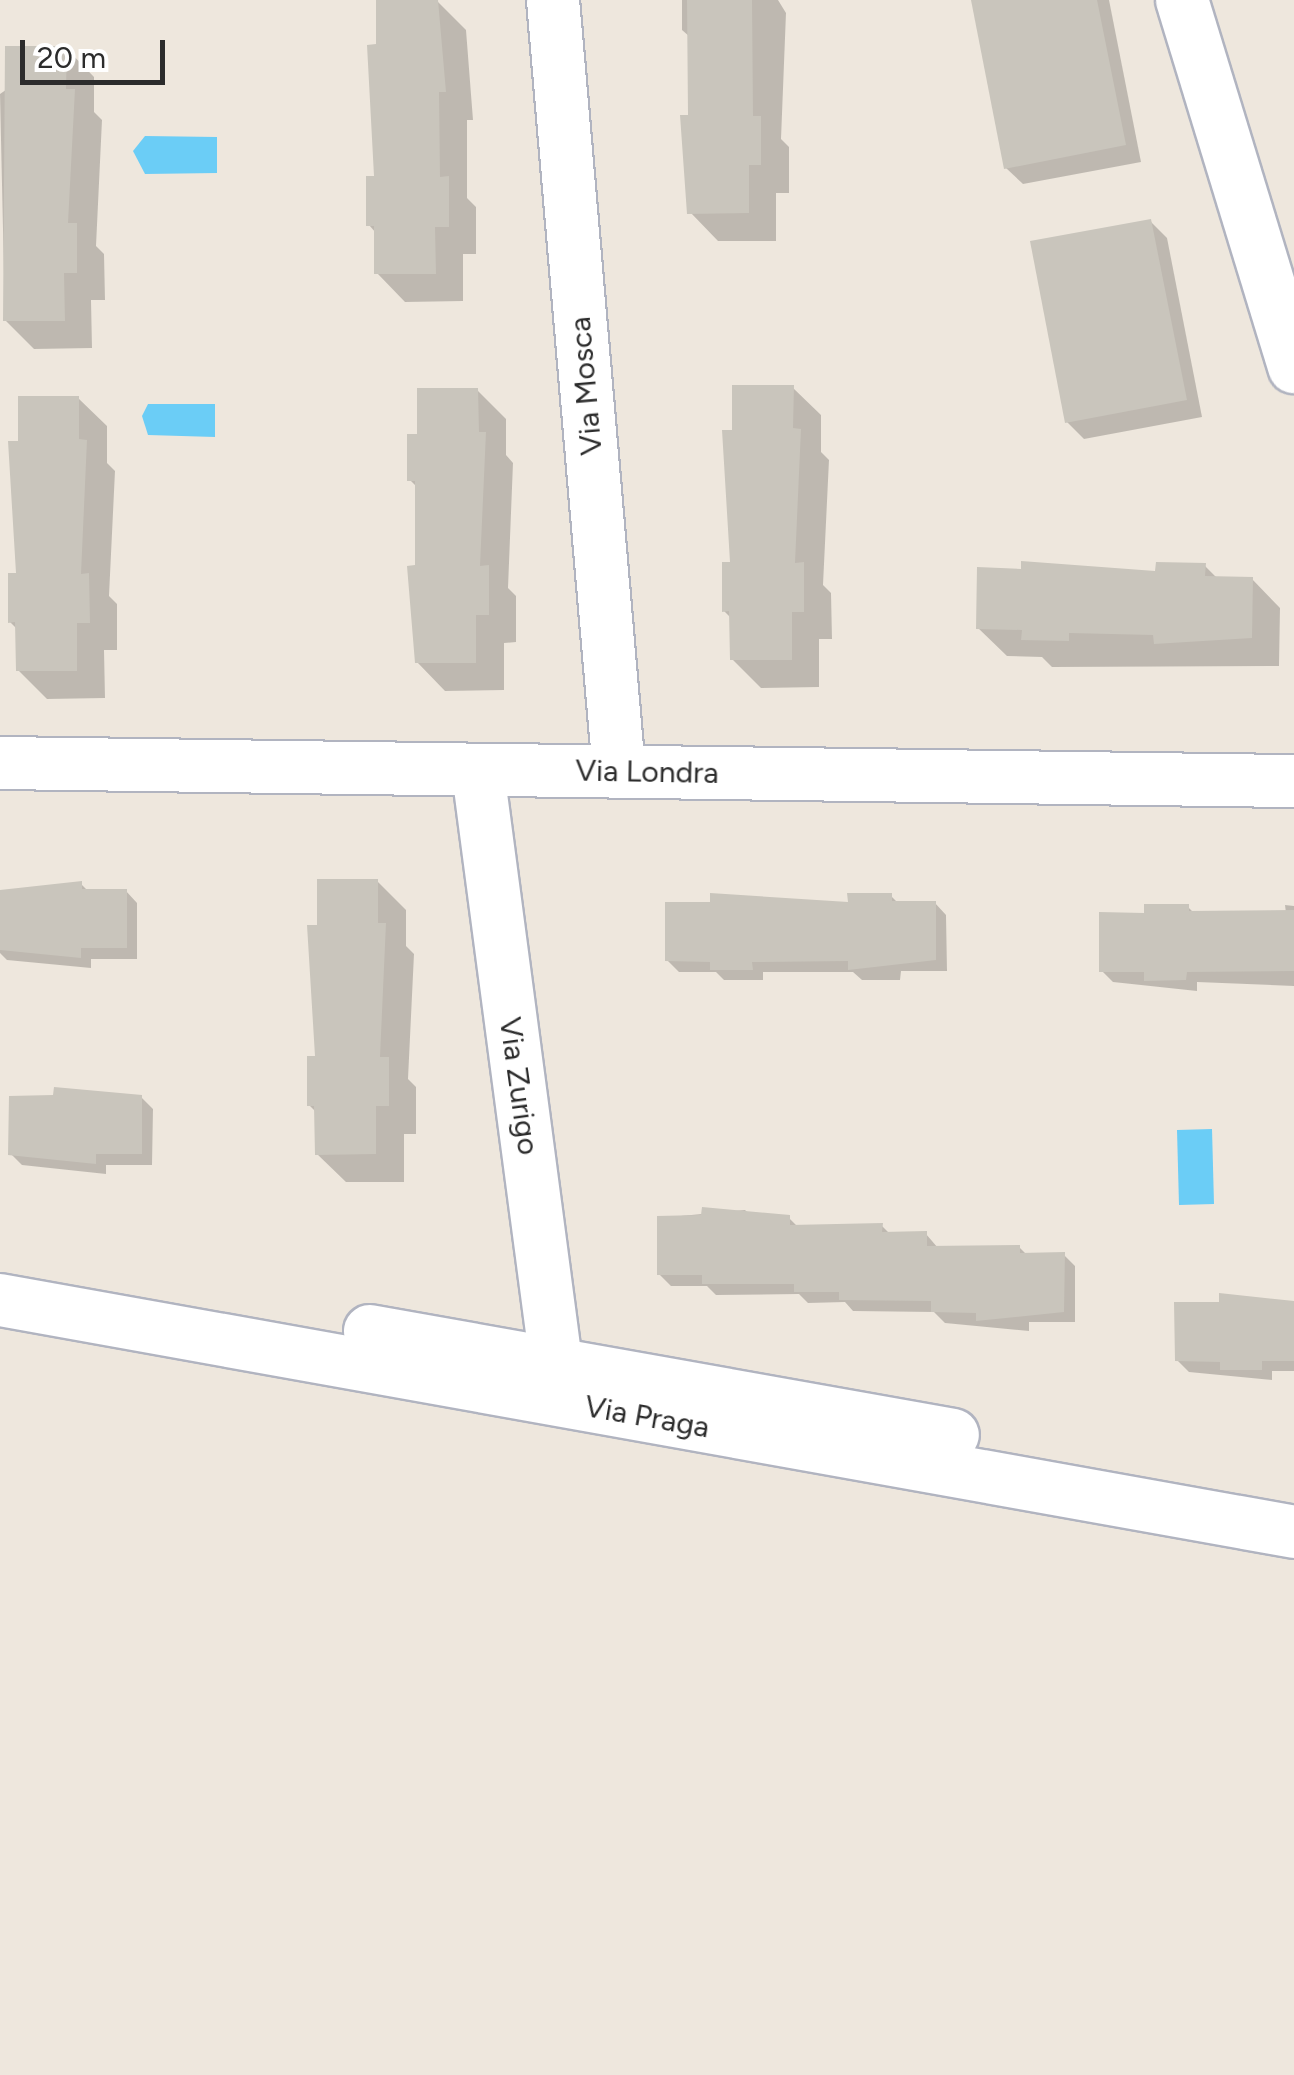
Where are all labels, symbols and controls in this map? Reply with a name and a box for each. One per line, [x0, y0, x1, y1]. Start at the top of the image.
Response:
scale bar [25, 20, 170, 82]
text: 20 m [37, 39, 106, 76]
street label: Via Mosca [562, 315, 610, 457]
street label: Via Londra [575, 753, 719, 791]
street label: Via Zurigo [492, 1015, 546, 1157]
street label: Via Praga [582, 1388, 712, 1446]

